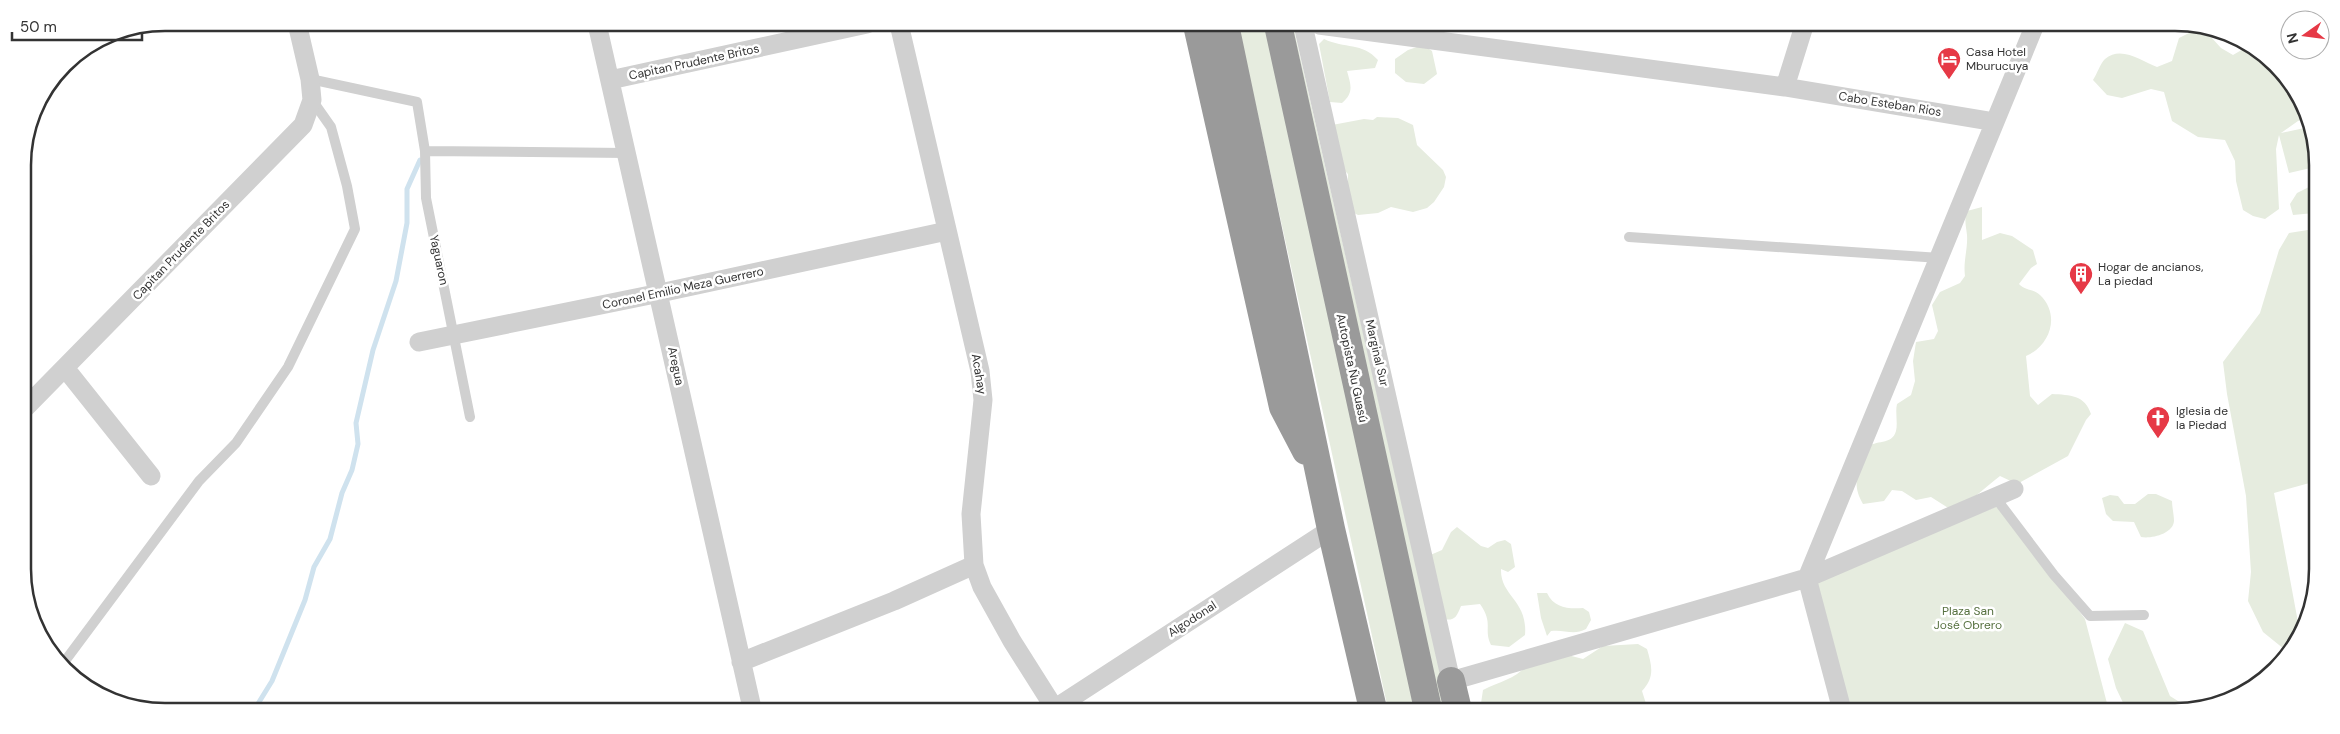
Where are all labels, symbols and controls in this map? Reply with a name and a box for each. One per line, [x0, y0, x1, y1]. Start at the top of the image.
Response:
scale bar [12, 10, 142, 42]
north arrow [2280, 10, 2330, 60]
text: 50 m [20, 17, 57, 37]
text: N [2282, 31, 2302, 45]
street label: Capitan Prudente Britos [627, 40, 761, 84]
place label: Casa Hotel Mburucuya [1966, 44, 2028, 74]
hotel icon: Casa Hotel Mburucuya [1936, 46, 1962, 80]
street label: Cabo Esteban Rios [1837, 88, 1943, 120]
street label: Capitan Prudente Britos [129, 197, 233, 303]
street label: Yaguaron [426, 233, 452, 287]
place label: Hogar de ancianos, La piedad [2098, 259, 2203, 289]
building icon: Hogar de ancianos, La piedad [2068, 261, 2094, 295]
street label: Coronel Emilio Meza Guerrero [601, 263, 765, 313]
street label: Autopista Ñu Guasú [1333, 312, 1371, 424]
street label: Marginal Sur [1362, 318, 1393, 388]
street label: Aregua [664, 345, 688, 387]
street label: Acahay [968, 353, 990, 396]
place label: Iglesia de la Piedad [2176, 403, 2228, 433]
church icon: Iglesia de la Piedad [2145, 405, 2171, 439]
street label: Algodonal [1165, 597, 1219, 641]
park label: Plaza San José Obrero [1934, 603, 2002, 633]

